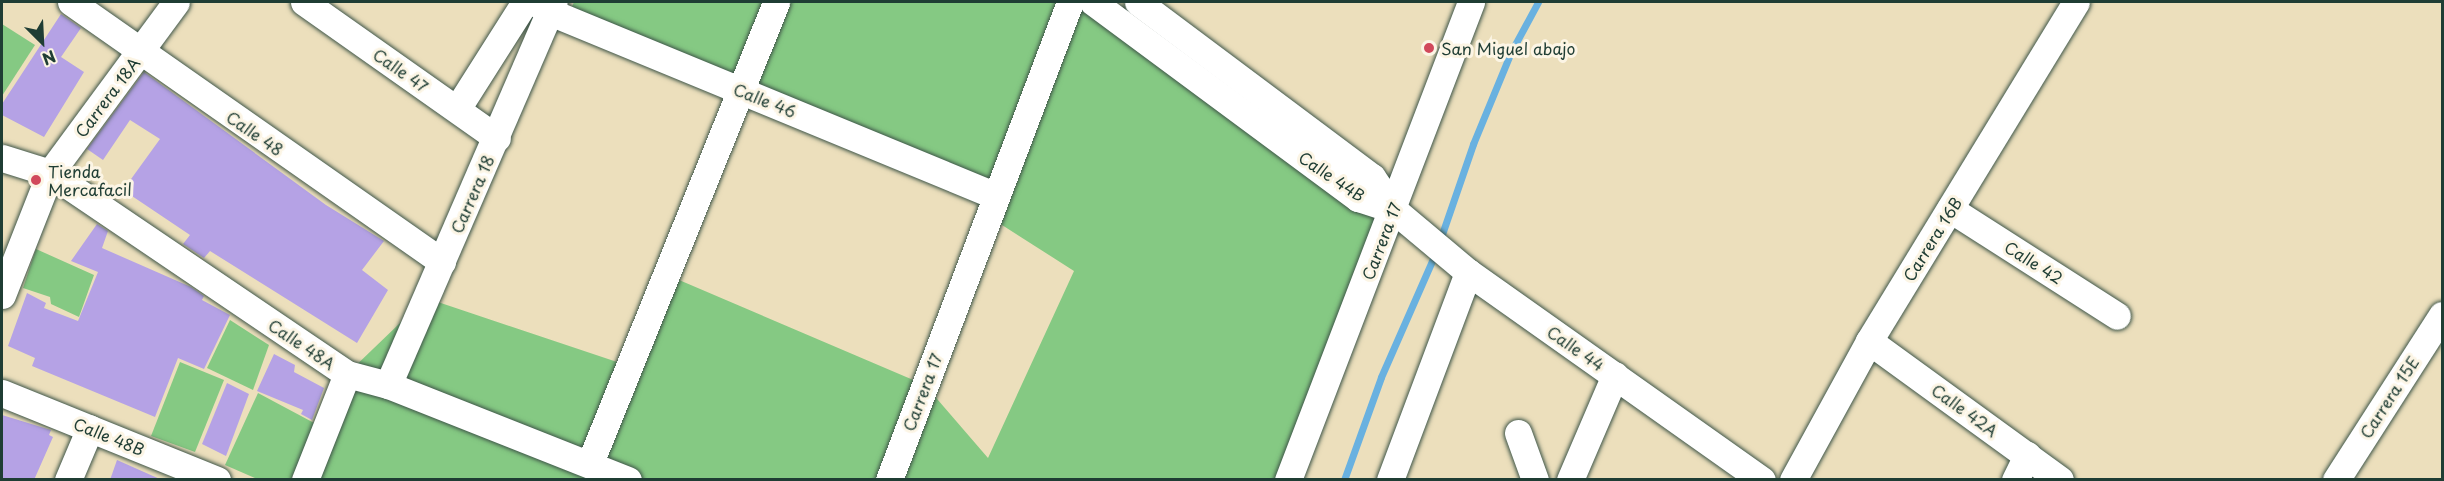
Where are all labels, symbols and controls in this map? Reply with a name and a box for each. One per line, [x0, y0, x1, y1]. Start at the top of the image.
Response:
north arrow [12, 12, 72, 72]
place label: San Miguel abajo [1441, 38, 1575, 58]
marker: San Miguel abajo [1422, 41, 1436, 55]
street label: Calle 47 [370, 44, 432, 96]
text: N [39, 45, 60, 72]
street label: Carrera 18A [71, 53, 143, 141]
street label: Calle 46 [731, 79, 799, 121]
street label: Calle 48 [223, 107, 287, 159]
street label: Calle 44B [1295, 147, 1369, 205]
street label: Carrera 18 [446, 152, 498, 236]
place label: Tienda Mercafacil [48, 161, 132, 199]
marker: Tienda Mercafacil [29, 173, 43, 187]
street label: Carrera 16B [1899, 193, 1965, 285]
street label: Carrera 17 [1357, 199, 1405, 283]
street label: Calle 42 [2001, 237, 2067, 287]
street label: Calle 48A [265, 315, 339, 373]
street label: Calle 44 [1544, 321, 1608, 375]
street label: Carrera 17 [898, 350, 946, 434]
street label: Carrera 15E [2355, 352, 2423, 442]
street label: Calle 42A [1928, 379, 2002, 441]
street label: Calle 48B [71, 413, 147, 459]

